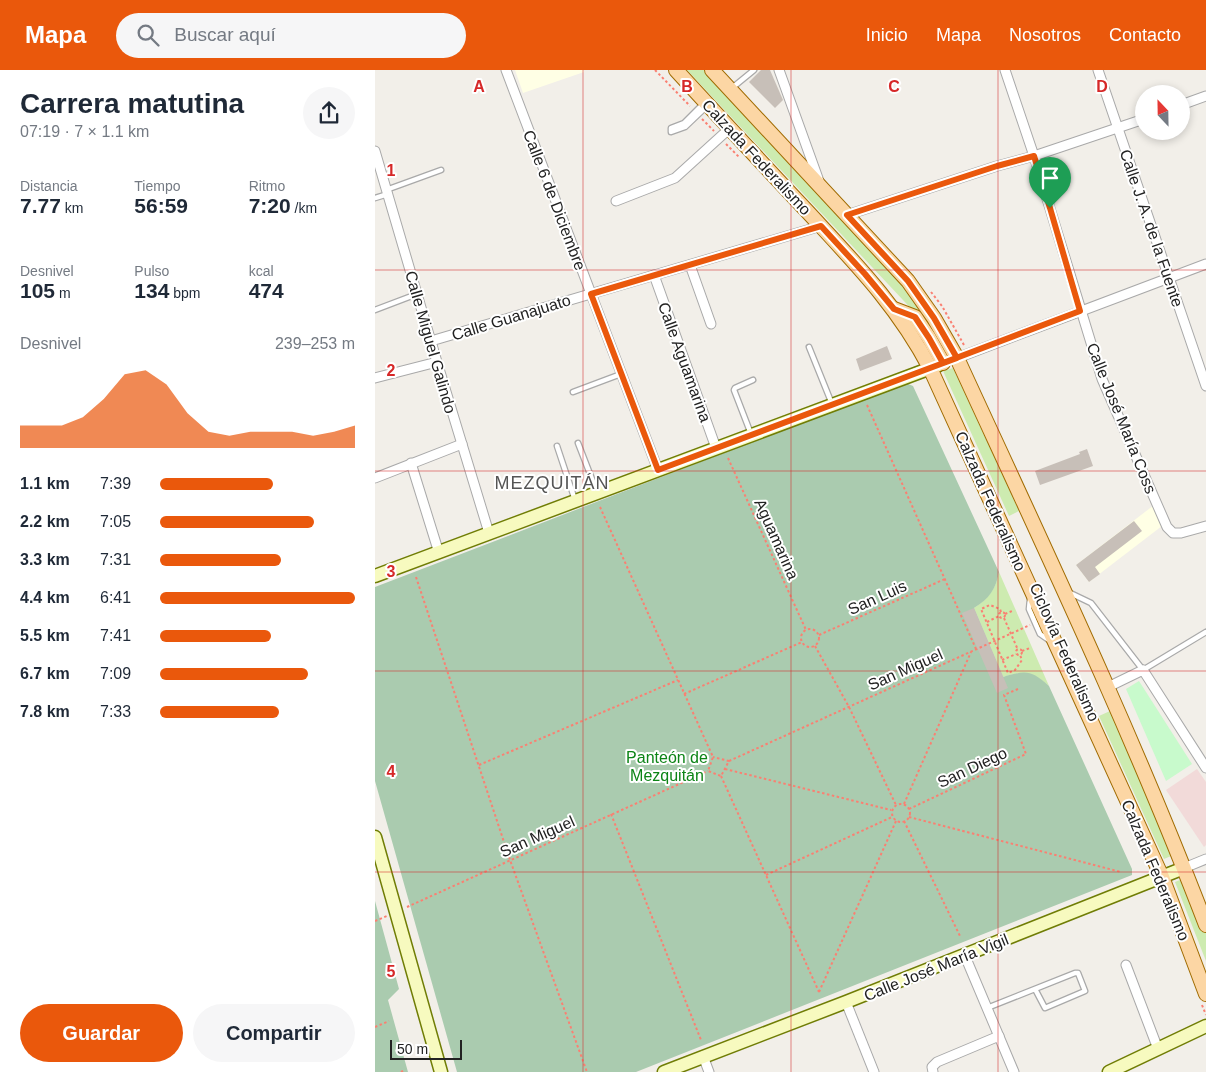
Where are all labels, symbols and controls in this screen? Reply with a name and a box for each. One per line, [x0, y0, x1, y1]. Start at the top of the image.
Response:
search box [116, 13, 466, 58]
text: Mapa [25, 21, 86, 48]
icon: search [134, 21, 162, 49]
text: Buscar aquí [174, 24, 276, 45]
text: Inicio [866, 25, 908, 45]
text: Mapa [936, 25, 981, 45]
text: Nosotros [1009, 25, 1081, 45]
text: Contacto [1109, 25, 1181, 45]
text: A [473, 78, 485, 95]
text: B [681, 78, 693, 95]
text: C [888, 78, 900, 95]
text: D [1096, 78, 1108, 95]
north arrow [1135, 85, 1190, 140]
map controls [1135, 85, 1190, 140]
button: share [303, 87, 355, 139]
text: Carrera matutina [20, 88, 244, 119]
street label: Calzada Federalismo [699, 96, 814, 218]
text: 07:19 · 7 × 1.1 km [20, 123, 149, 140]
street label: Calle 6 de Diciembre [520, 128, 589, 273]
street label: Calle J. A. de la Fuente [1117, 147, 1187, 309]
pin [1029, 157, 1071, 208]
text: 1 [387, 162, 396, 179]
icon: arrive [1036, 164, 1064, 192]
text: Distancia [20, 178, 78, 194]
text: Tiempo [134, 178, 181, 194]
text: Ritmo [249, 178, 285, 194]
text: 7.77 [20, 194, 61, 217]
text: 56:59 [134, 194, 188, 217]
text: 7:20 [249, 194, 291, 217]
text: km [61, 200, 83, 216]
text: /km [291, 200, 317, 216]
text: Desnivel [20, 263, 74, 279]
text: Pulso [134, 263, 169, 279]
text: kcal [249, 263, 274, 279]
street label: Calle Miguel Galindo [402, 269, 459, 416]
text: 105 [20, 279, 55, 302]
text: 134 [134, 279, 169, 302]
text: 474 [249, 279, 284, 302]
text: m [55, 285, 71, 301]
text: bpm [169, 285, 201, 301]
street label: Calle Guanajuato [450, 291, 573, 344]
street label: Calle Aguamarina [655, 300, 714, 425]
text: Desnivel [20, 335, 81, 352]
text: 239–253 m [275, 335, 355, 352]
street label: Calle José María Coss [1084, 340, 1160, 496]
text: 2 [387, 362, 396, 379]
street label: Calzada Federalismo [952, 429, 1029, 574]
district label: MEZQUITÁN [495, 473, 610, 493]
text: 1.1 km [20, 475, 70, 492]
text: 7:39 [100, 475, 131, 492]
street label: Aguamarina [751, 496, 802, 582]
text: 2.2 km [20, 513, 70, 530]
text: 7:05 [100, 513, 131, 530]
text: 3.3 km [20, 551, 70, 568]
text: 7:31 [100, 551, 131, 568]
text: 3 [387, 563, 396, 580]
street label: San Luis [845, 577, 909, 618]
street label: Ciclovía Federalismo [1026, 581, 1103, 724]
text: 4.4 km [20, 589, 70, 606]
text: 6:41 [100, 589, 131, 606]
text: 5.5 km [20, 627, 70, 644]
text: 7:41 [100, 627, 131, 644]
street label: San Miguel [865, 645, 945, 694]
text: 6.7 km [20, 665, 70, 682]
text: 7:09 [100, 665, 131, 682]
text: 7.8 km [20, 703, 70, 720]
text: 7:33 [100, 703, 131, 720]
street label: San Diego [935, 744, 1010, 791]
park label: Panteón de Mezquitán [626, 749, 708, 784]
text: 4 [387, 763, 396, 780]
street label: Calzada Federalismo [1118, 797, 1193, 943]
street label: San Miguel [497, 812, 577, 861]
street label: Calle José María Vigil [861, 931, 1011, 1004]
text: 5 [387, 963, 396, 980]
button: Guardar [20, 1004, 183, 1062]
button: Compartir [193, 1004, 355, 1062]
scale bar [390, 1037, 463, 1060]
text: 50 m [397, 1041, 428, 1057]

